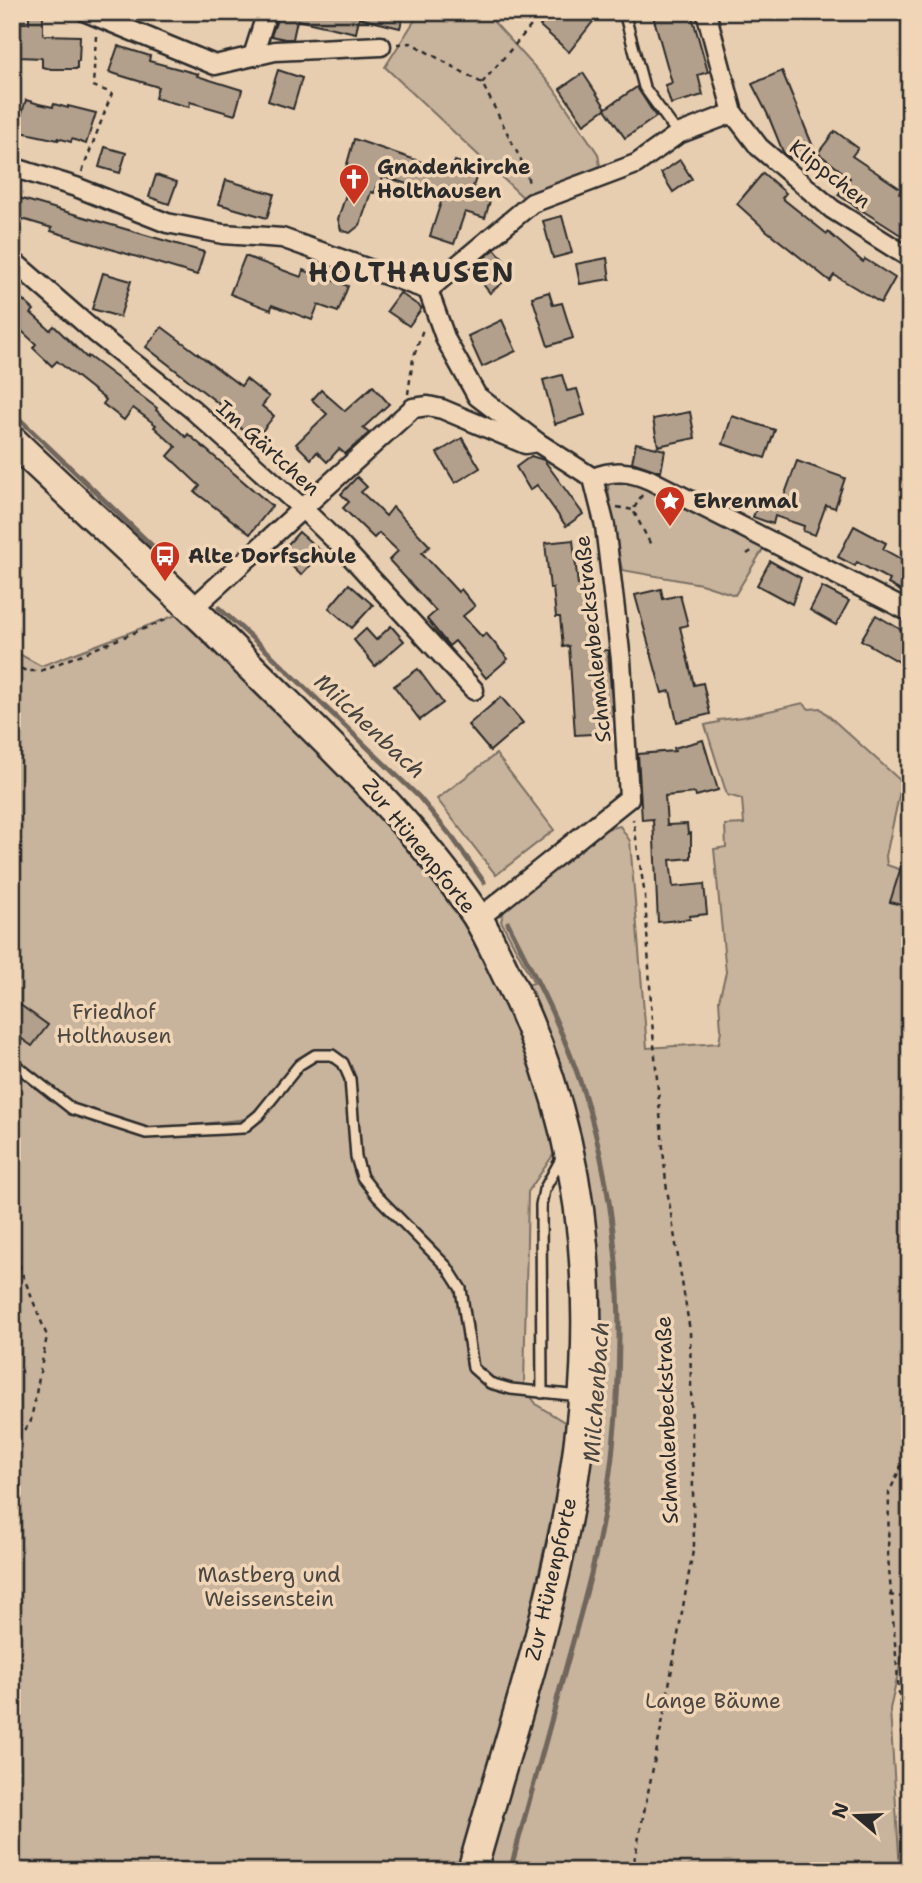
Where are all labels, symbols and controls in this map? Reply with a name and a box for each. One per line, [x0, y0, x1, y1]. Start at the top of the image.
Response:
street label: Klippchen [783, 133, 877, 215]
place label: Gnadenkirche Holthausen [377, 153, 531, 205]
church icon: Gnadenkirche Holthausen [337, 162, 371, 206]
district label: HOLTHAUSEN [308, 253, 516, 291]
street label: Im Gärtchen [210, 394, 326, 502]
place icon: Ehrenmal [653, 484, 687, 528]
place label: Ehrenmal [693, 487, 798, 515]
street label: Schmalenbeckstraße [568, 534, 618, 744]
bus stop icon: Alte Dorfschule [148, 539, 182, 583]
place label: Alte Dorfschule [188, 542, 357, 570]
water label: Milchenbach [308, 667, 432, 785]
street label: Zur Hünenpforte [356, 772, 482, 920]
park label: Friedhof Holthausen [57, 998, 172, 1050]
street label: Schmalenbeckstraße [649, 1315, 685, 1525]
water label: Milchenbach [576, 1320, 616, 1464]
street label: Zur Hünenpforte [519, 1495, 583, 1663]
park label: Mastberg und Weissenstein [197, 1561, 341, 1613]
park label: Lange Bäume [645, 1687, 781, 1715]
north arrow [820, 1782, 890, 1852]
text: N [826, 1799, 855, 1822]

